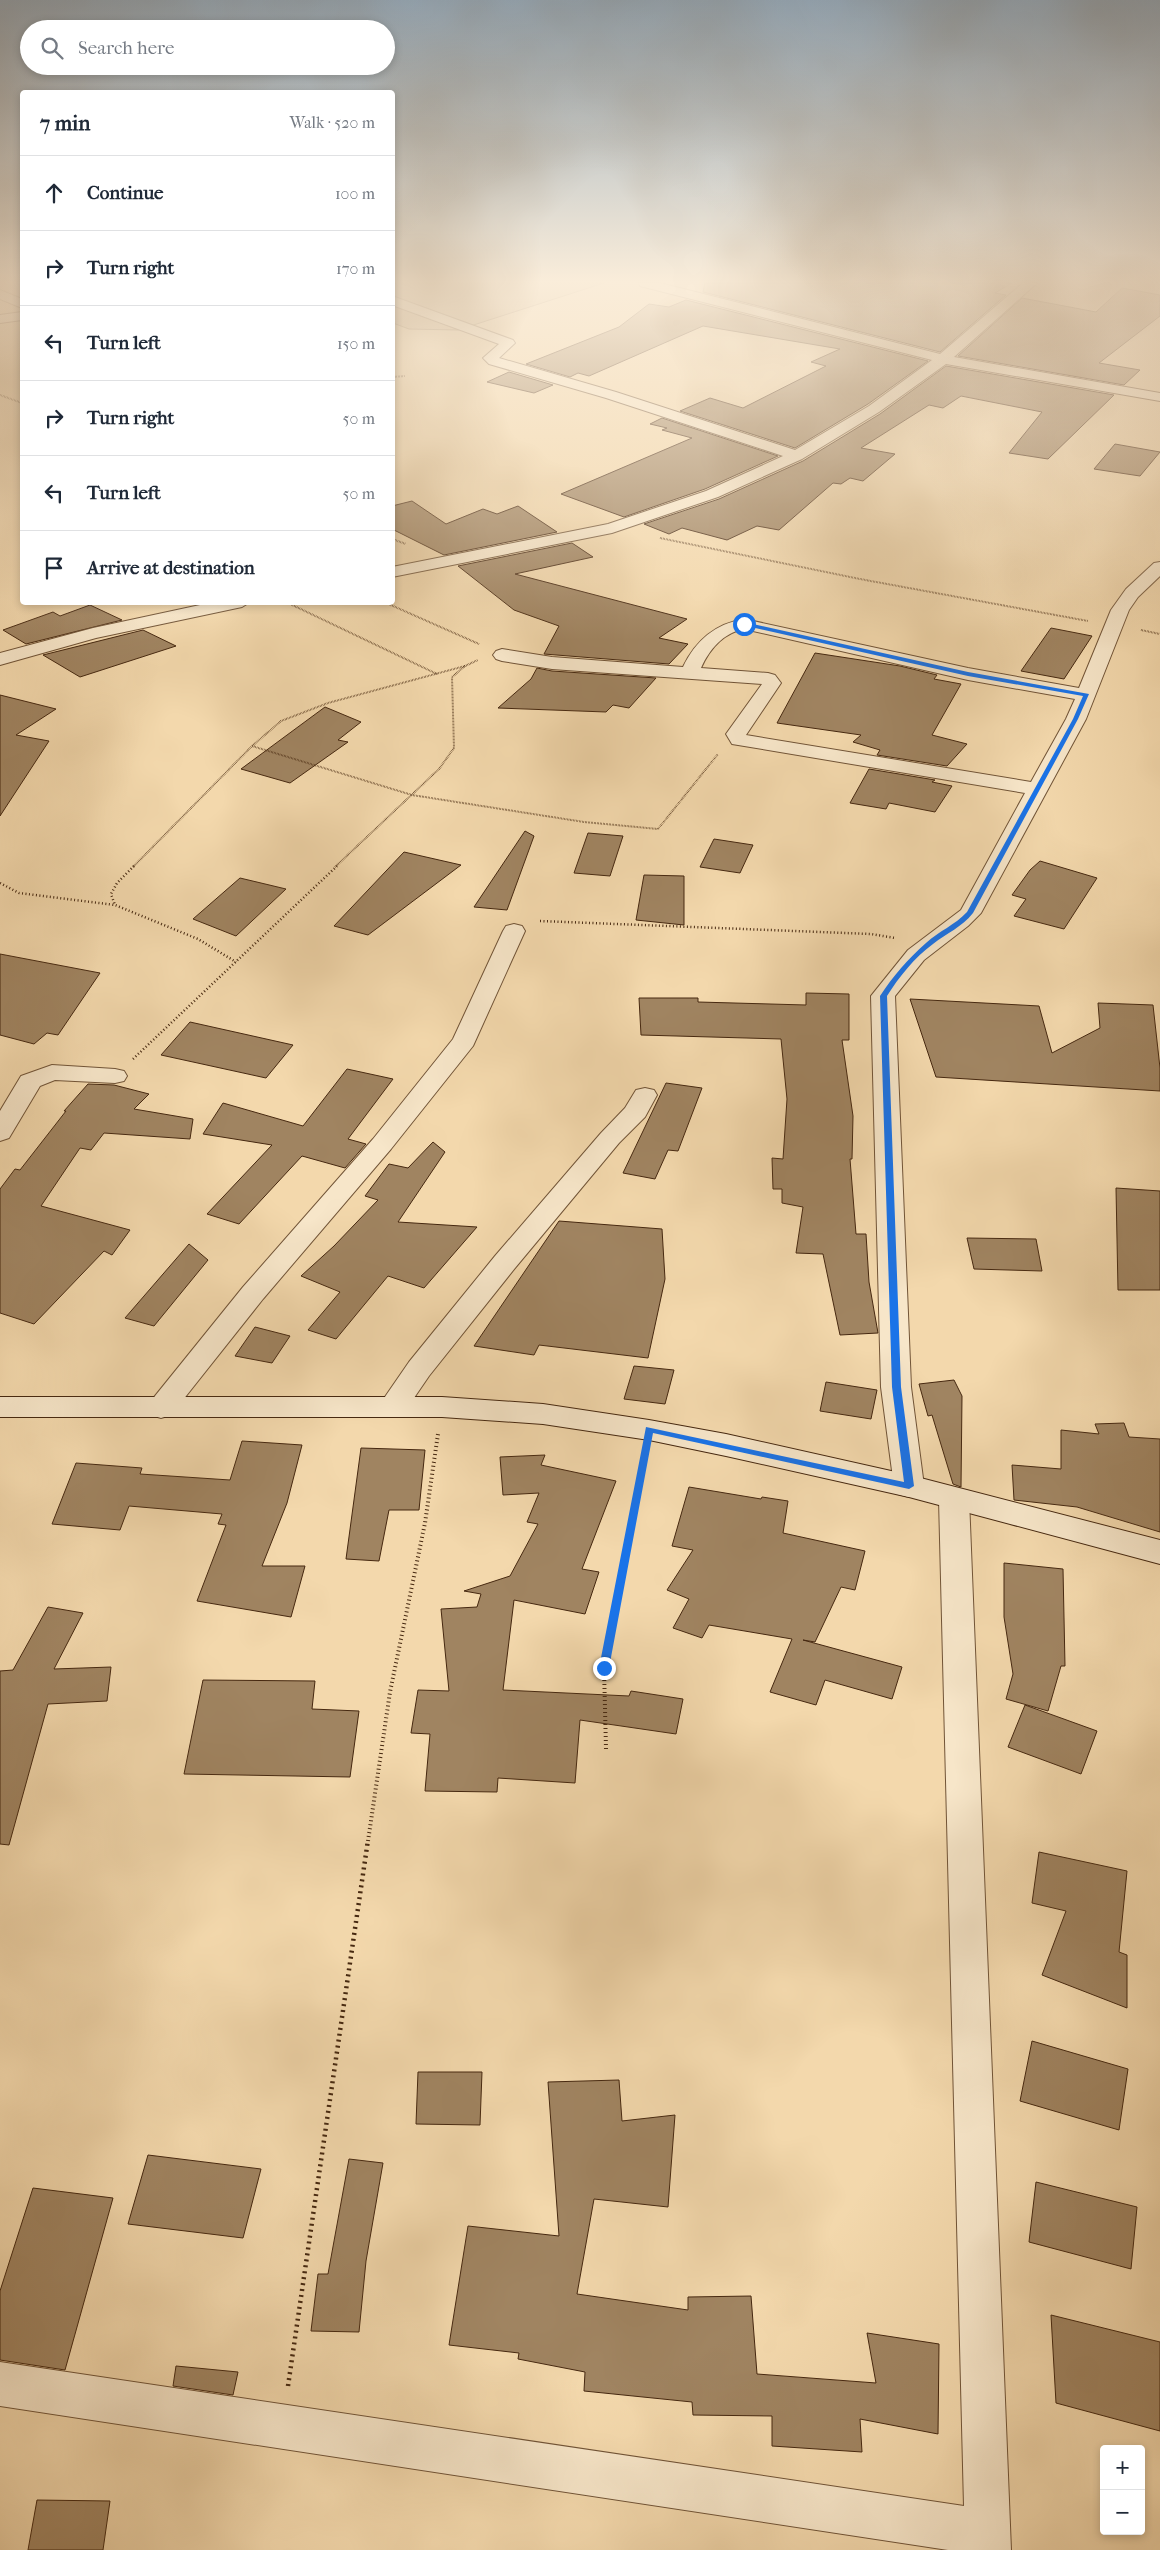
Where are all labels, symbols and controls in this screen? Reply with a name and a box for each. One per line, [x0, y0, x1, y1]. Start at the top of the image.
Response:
search box [20, 20, 395, 75]
icon: search [38, 34, 66, 62]
text: Search here [78, 37, 174, 59]
text: 7 min [40, 111, 91, 135]
text: Walk · 520 m [290, 113, 375, 132]
icon: ahead [40, 179, 68, 207]
text: Continue [87, 182, 163, 204]
text: 100 m [335, 184, 375, 203]
icon: right [40, 254, 68, 282]
text: Turn right [87, 257, 174, 279]
text: 170 m [336, 259, 375, 278]
icon: left [40, 329, 68, 357]
text: Turn left [87, 332, 161, 354]
text: 150 m [337, 334, 375, 353]
icon: right [40, 404, 68, 432]
text: Turn right [87, 407, 174, 429]
text: 50 m [343, 409, 375, 428]
icon: left [40, 479, 68, 507]
text: Turn left [87, 482, 161, 504]
text: 50 m [343, 484, 375, 503]
icon: arrive [40, 554, 68, 582]
text: Arrive at destination [87, 557, 255, 579]
route start [733, 613, 756, 636]
route end [593, 1657, 616, 1680]
map controls [1100, 2445, 1145, 2535]
button: + [1100, 2445, 1145, 2490]
button: − [1100, 2490, 1145, 2535]

